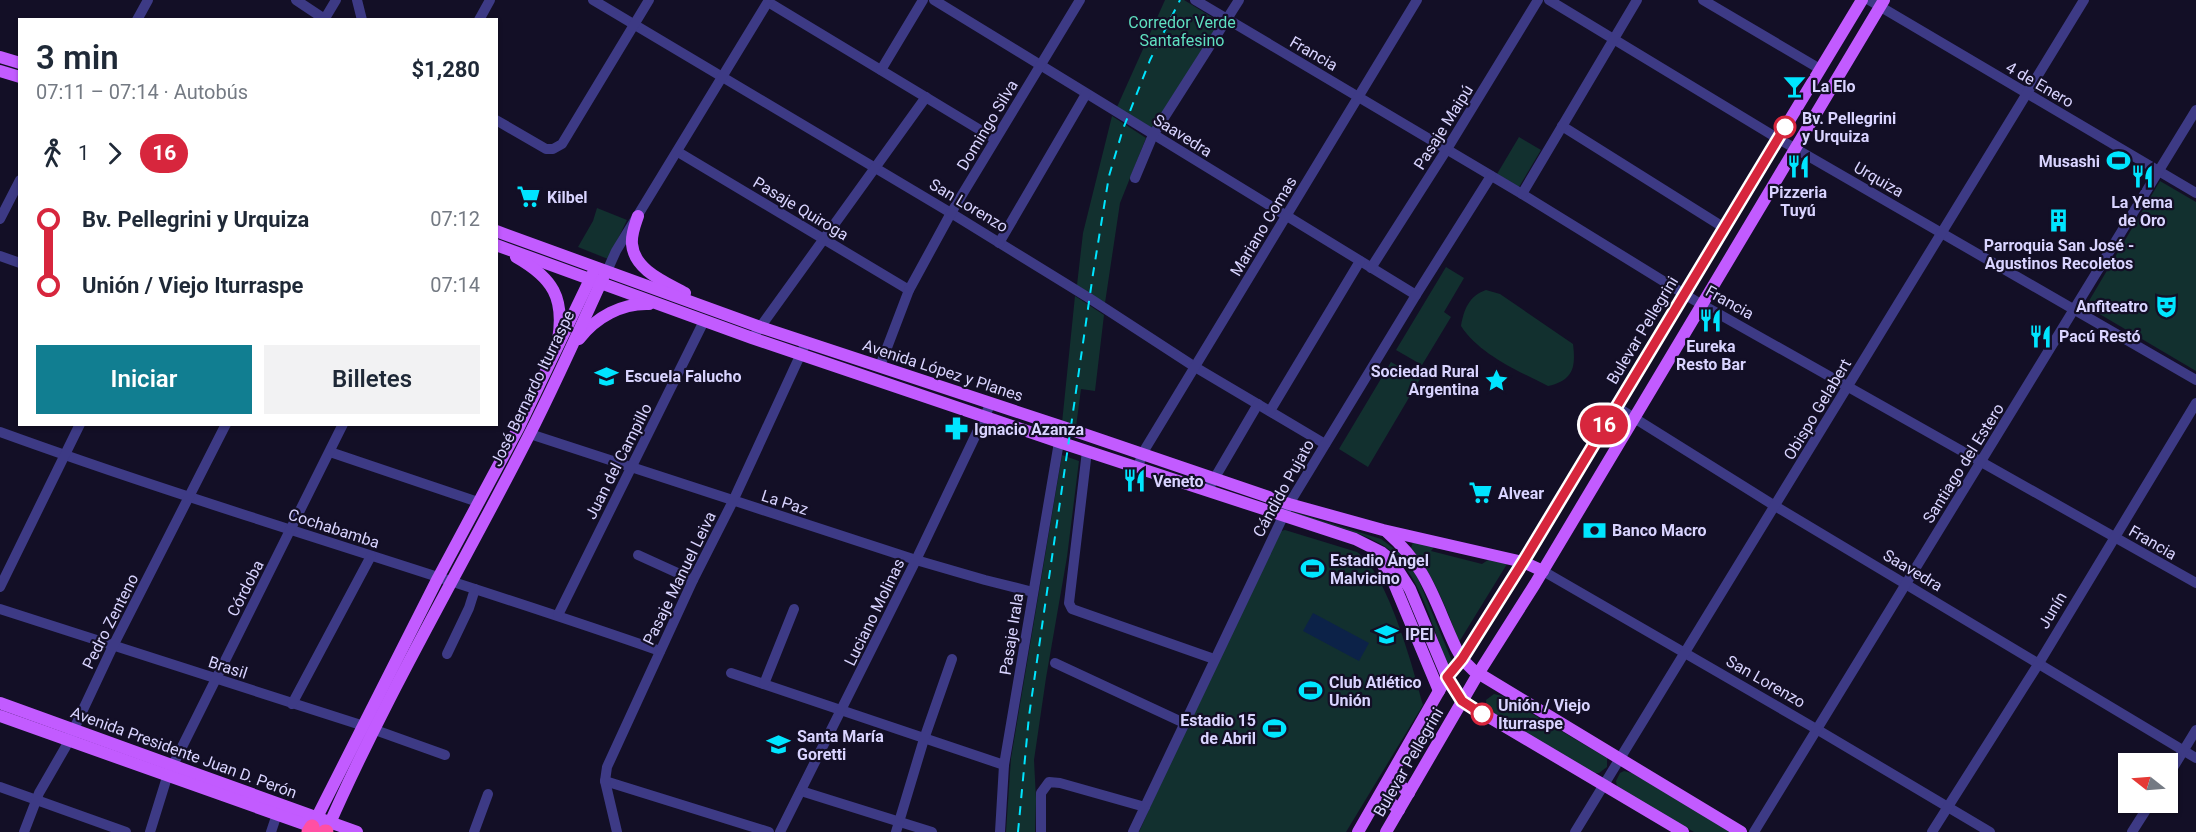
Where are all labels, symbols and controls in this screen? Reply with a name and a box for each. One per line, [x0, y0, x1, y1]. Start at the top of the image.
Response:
park label: Corredor Verde Santafesino [1128, 13, 1236, 50]
street label: Francia [1286, 32, 1341, 75]
text: 3 min [36, 38, 119, 77]
text: $1,280 [411, 57, 480, 82]
street label: 4 de Enero [2002, 57, 2077, 111]
bar icon: La Elo [1781, 73, 1807, 99]
street label: Domingo Silva [953, 77, 1022, 174]
place label: La Elo [1812, 77, 1855, 96]
text: 07:11 – 07:14 · Autobús [36, 80, 248, 104]
street label: Pasaje Maipú [1410, 81, 1477, 173]
place label: Bv. Pellegrini y Urquiza [1802, 109, 1896, 146]
street label: Saavedra [1150, 110, 1216, 161]
marker: Bv. Pellegrini y Urquiza [1774, 116, 1796, 138]
icon: walk [36, 137, 69, 170]
icon: forward [98, 137, 131, 170]
text: 1 [78, 141, 89, 165]
text: 16 [152, 141, 176, 165]
sports icon: Musashi [2105, 148, 2131, 174]
place label: Musashi [2039, 152, 2100, 171]
restaurant icon: Pizzeria Tuyú [1785, 154, 1811, 180]
street label: Urquiza [1851, 158, 1907, 201]
restaurant icon: La Yema de Oro [2129, 164, 2155, 190]
street label: Pasaje Quiroga [750, 173, 852, 244]
street label: Mariano Comas [1226, 173, 1301, 280]
street label: San Lorenzo [926, 175, 1011, 236]
place label: Pizzeria Tuyú [1769, 183, 1827, 220]
supermarket icon: Kilbel [516, 184, 542, 210]
place label: Kilbel [547, 188, 588, 207]
place label: La Yema de Oro [2111, 193, 2173, 230]
text: Bv. Pellegrini y Urquiza [82, 207, 309, 232]
text: 07:12 [430, 207, 480, 231]
building icon: Parroquia San José - Agustinos Recoletos [2046, 207, 2072, 233]
place label: Parroquia San José - Agustinos Recoletos [1984, 236, 2134, 273]
text: Unión / Viejo Iturraspe [82, 273, 303, 298]
text: 07:14 [430, 273, 480, 297]
street label: Bulevar Pellegrini [1603, 273, 1682, 388]
street label: Francia [1702, 281, 1757, 323]
theatre icon: Anfiteatro [2153, 293, 2179, 319]
place label: Anfiteatro [2076, 297, 2148, 316]
street label: José Bernardo Iturraspe [486, 307, 578, 469]
restaurant icon: Eureka Resto Bar [1698, 308, 1724, 334]
restaurant icon: Pacú Restó [2028, 323, 2054, 349]
place label: Pacú Restó [2059, 327, 2140, 346]
street label: Avenida López y Planes [860, 336, 1025, 405]
place label: Eureka Resto Bar [1676, 337, 1746, 374]
button: Iniciar [36, 345, 252, 414]
button: Billetes [264, 345, 480, 414]
street label: Obispo Gelabert [1780, 355, 1855, 463]
place label: Sociedad Rural Argentina [1371, 362, 1479, 399]
school or university icon: Escuela Falucho [594, 363, 620, 389]
place label: Escuela Falucho [625, 367, 742, 386]
place icon: Sociedad Rural Argentina [1484, 367, 1510, 393]
street label: Juan del Campillo [581, 400, 656, 522]
street label: Santiago del Estero [1919, 400, 2008, 527]
line badge: 16 [1577, 406, 1631, 444]
text: 16 [1592, 413, 1616, 437]
pharmacy icon: Ignacio Azanza [943, 416, 969, 442]
place label: Ignacio Azanza [974, 420, 1085, 439]
street label: Cándido Pujato [1249, 436, 1318, 540]
restaurant icon: Veneto [1122, 468, 1148, 494]
place label: Veneto [1153, 472, 1204, 491]
supermarket icon: Alvear [1467, 480, 1493, 506]
place label: Alvear [1498, 484, 1544, 503]
street label: La Paz [759, 486, 811, 519]
street label: Cochabamba [286, 505, 382, 552]
street label: Pasaje Manuel Leiva [639, 508, 720, 648]
bank icon: Banco Macro [1581, 517, 1607, 543]
place label: Banco Macro [1612, 521, 1707, 540]
street label: Francia [2125, 521, 2180, 564]
street label: Saavedra [1880, 545, 1946, 596]
place label: Estadio Ángel Malvicino [1330, 551, 1429, 588]
street label: Luciano Molinas [840, 556, 909, 669]
sports icon: Estadio Ángel Malvicino [1299, 556, 1325, 582]
street label: Córdoba [223, 557, 268, 620]
street label: Pedro Zenteno [78, 570, 143, 672]
street label: Junín [2034, 589, 2071, 632]
street label: Pasaje Irala [996, 592, 1027, 676]
school or university icon: IPEI [1374, 621, 1400, 647]
place label: IPEI [1405, 625, 1434, 644]
street label: San Lorenzo [1723, 651, 1809, 712]
street label: Brasil [206, 652, 250, 683]
place label: Club Atlético Unión [1329, 673, 1422, 710]
sports icon: Club Atlético Unión [1298, 678, 1324, 704]
place label: Unión / Viejo Iturraspe [1498, 696, 1590, 733]
street label: Avenida Presidente Juan D. Perón [68, 703, 300, 802]
marker: Unión / Viejo Iturraspe [1471, 703, 1493, 725]
street label: Bulevar Pellegrini [1370, 704, 1447, 820]
place label: Estadio 15 de Abril [1180, 711, 1256, 748]
sports icon: Estadio 15 de Abril [1261, 716, 1287, 742]
place label: Santa María Goretti [797, 727, 884, 764]
school or university icon: Santa María Goretti [766, 732, 792, 758]
north arrow [2118, 753, 2178, 813]
map controls [2118, 753, 2178, 813]

